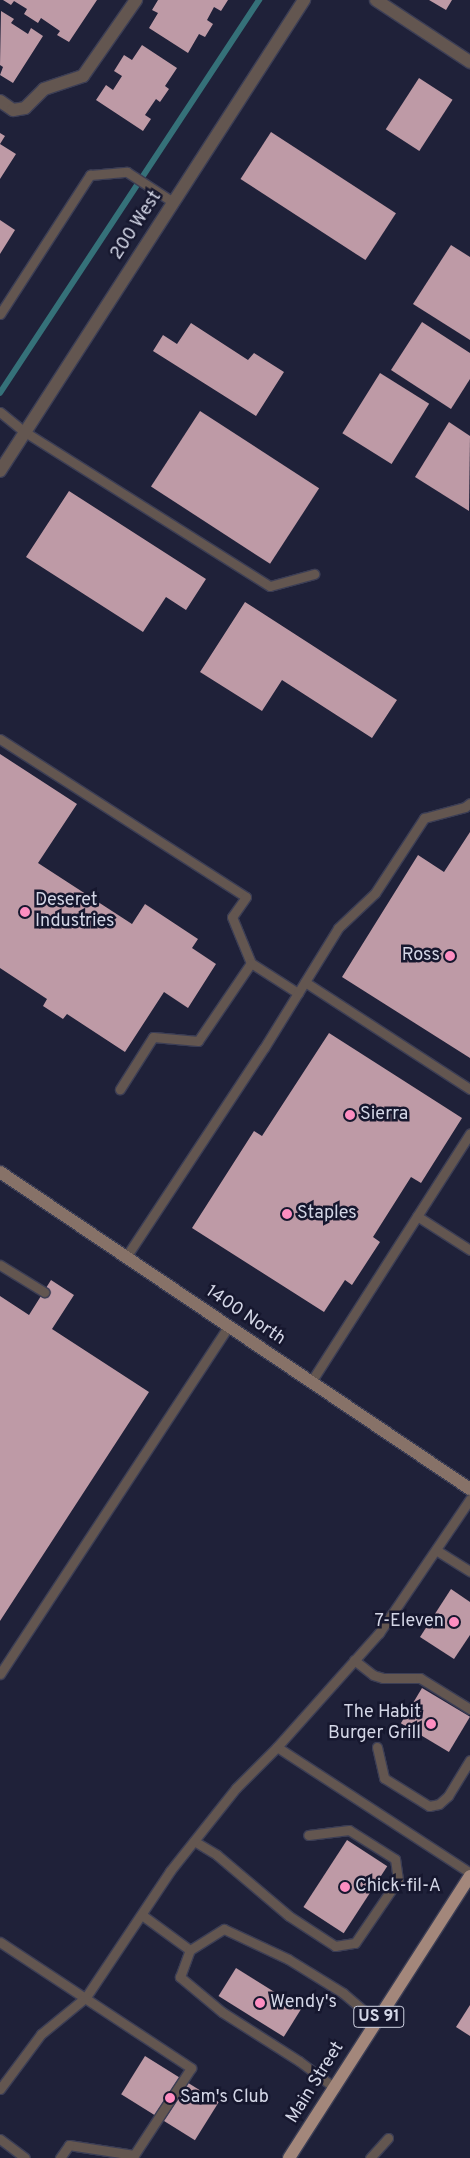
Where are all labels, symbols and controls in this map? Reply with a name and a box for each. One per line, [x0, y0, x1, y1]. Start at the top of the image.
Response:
street label: 200 West [107, 188, 167, 264]
place label: Deseret Industries [35, 891, 115, 934]
marker: Deseret Industries [19, 906, 31, 918]
place label: Ross [402, 945, 440, 967]
marker: Ross [444, 950, 456, 962]
place label: Sierra [360, 1104, 408, 1126]
marker: Sierra [344, 1109, 356, 1121]
place label: Staples [297, 1203, 357, 1225]
marker: Staples [281, 1208, 293, 1220]
street label: 1400 North [201, 1282, 289, 1350]
place label: 7-Eleven [375, 1611, 444, 1633]
marker: 7-Eleven [448, 1616, 460, 1628]
place label: The Habit Burger Grill [328, 1703, 421, 1746]
marker: The Habit Burger Grill [425, 1718, 437, 1730]
place label: Chick-fil-A [355, 1876, 441, 1898]
marker: Chick-fil-A [339, 1881, 351, 1893]
place label: Wendy's [270, 1992, 337, 2014]
marker: Wendy's [254, 1997, 266, 2009]
road number: US 91 [353, 2004, 405, 2030]
street label: Main Street [282, 2038, 350, 2128]
place label: Sam's Club [180, 2087, 269, 2109]
marker: Sam's Club [164, 2092, 176, 2104]

